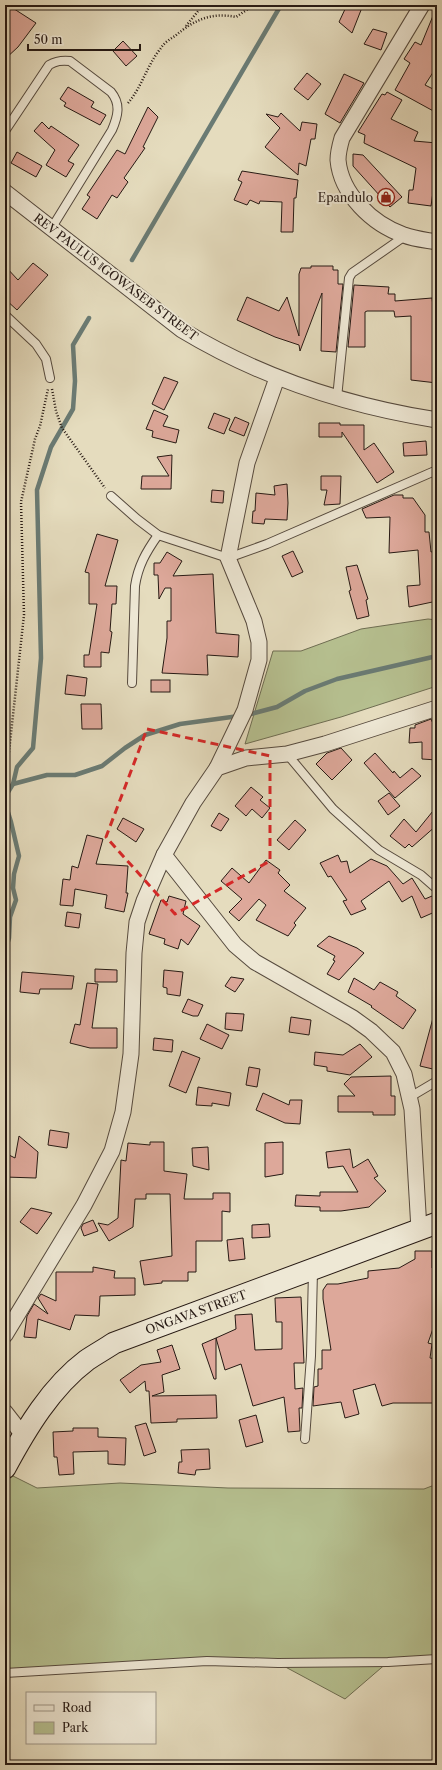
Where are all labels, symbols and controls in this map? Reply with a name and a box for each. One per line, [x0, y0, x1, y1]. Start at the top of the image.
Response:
scale bar [28, 26, 140, 52]
text: 50 m [34, 32, 63, 47]
shop icon: Epandulo [376, 187, 396, 207]
place label: Epandulo [318, 190, 373, 205]
street label: REV PAULUS ǁGOWASEB STREET [31, 210, 201, 344]
street label: ONGAVA STREET [143, 1287, 249, 1337]
legend [26, 1692, 156, 1744]
text: Road [62, 1700, 92, 1715]
text: Park [62, 1720, 89, 1735]

